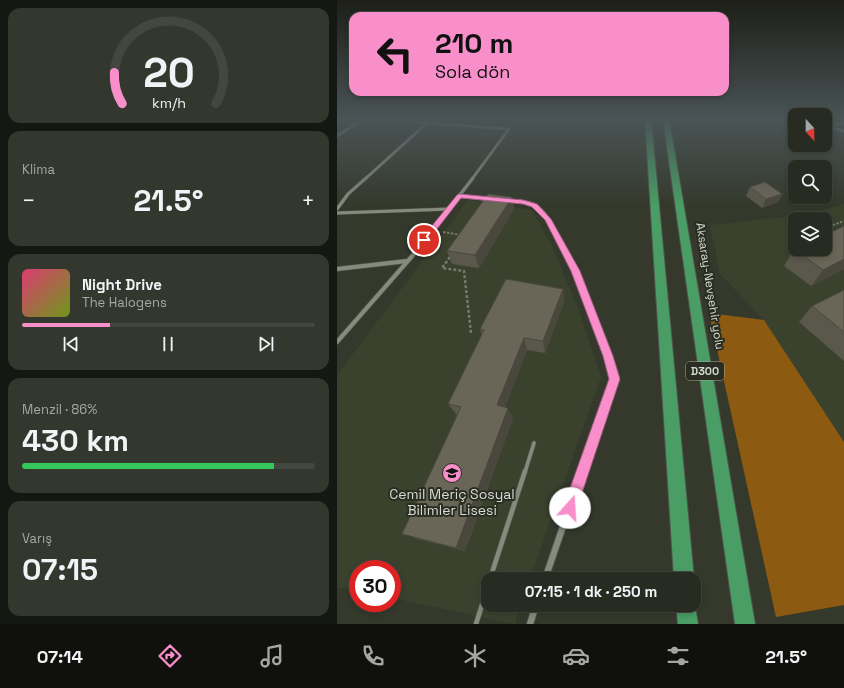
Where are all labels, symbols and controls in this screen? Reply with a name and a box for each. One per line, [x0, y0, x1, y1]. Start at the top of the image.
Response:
text: 210 m [435, 25, 513, 61]
icon: left [369, 28, 421, 80]
text: 20 [143, 45, 194, 98]
text: Sola dön [435, 60, 510, 83]
text: km/h [151, 93, 186, 111]
north arrow [788, 108, 832, 152]
map controls [788, 108, 832, 256]
button: search [788, 160, 832, 204]
text: Klima [22, 161, 55, 178]
text: 21.5° [133, 181, 204, 220]
text: − [22, 186, 36, 214]
text: + [301, 186, 315, 214]
button: layers [788, 212, 832, 256]
street label: Aksaray-Nevşehir yolu [692, 221, 728, 351]
pin [407, 223, 441, 257]
icon: arrive [413, 229, 435, 251]
text: Night Drive [82, 275, 162, 294]
text: The Halogens [82, 294, 167, 311]
icon: previous [60, 333, 82, 355]
icon: pause [157, 333, 179, 355]
icon: next [255, 333, 277, 355]
road number: D300 [686, 362, 724, 380]
text: Menzil · 86% [22, 401, 97, 418]
text: 430 km [22, 421, 129, 460]
school or university icon: Cemil Meriç Sosyal Bilimler Lisesi [441, 462, 463, 484]
place label: Cemil Meriç Sosyal Bilimler Lisesi [389, 485, 515, 519]
position arrow [549, 487, 591, 529]
text: Varış [22, 530, 52, 547]
text: 07:15 [22, 550, 98, 589]
speed limit sign: 30 [349, 560, 401, 612]
text: 07:15 · 1 dk · 250 m [525, 582, 657, 601]
icon: directions [156, 642, 184, 670]
icon: music [258, 642, 286, 670]
icon: phone [359, 642, 387, 670]
icon: climate [461, 642, 489, 670]
icon: car [562, 642, 590, 670]
icon: filters [664, 642, 692, 670]
text: 07:14 [37, 645, 83, 668]
text: 21.5° [765, 645, 807, 668]

